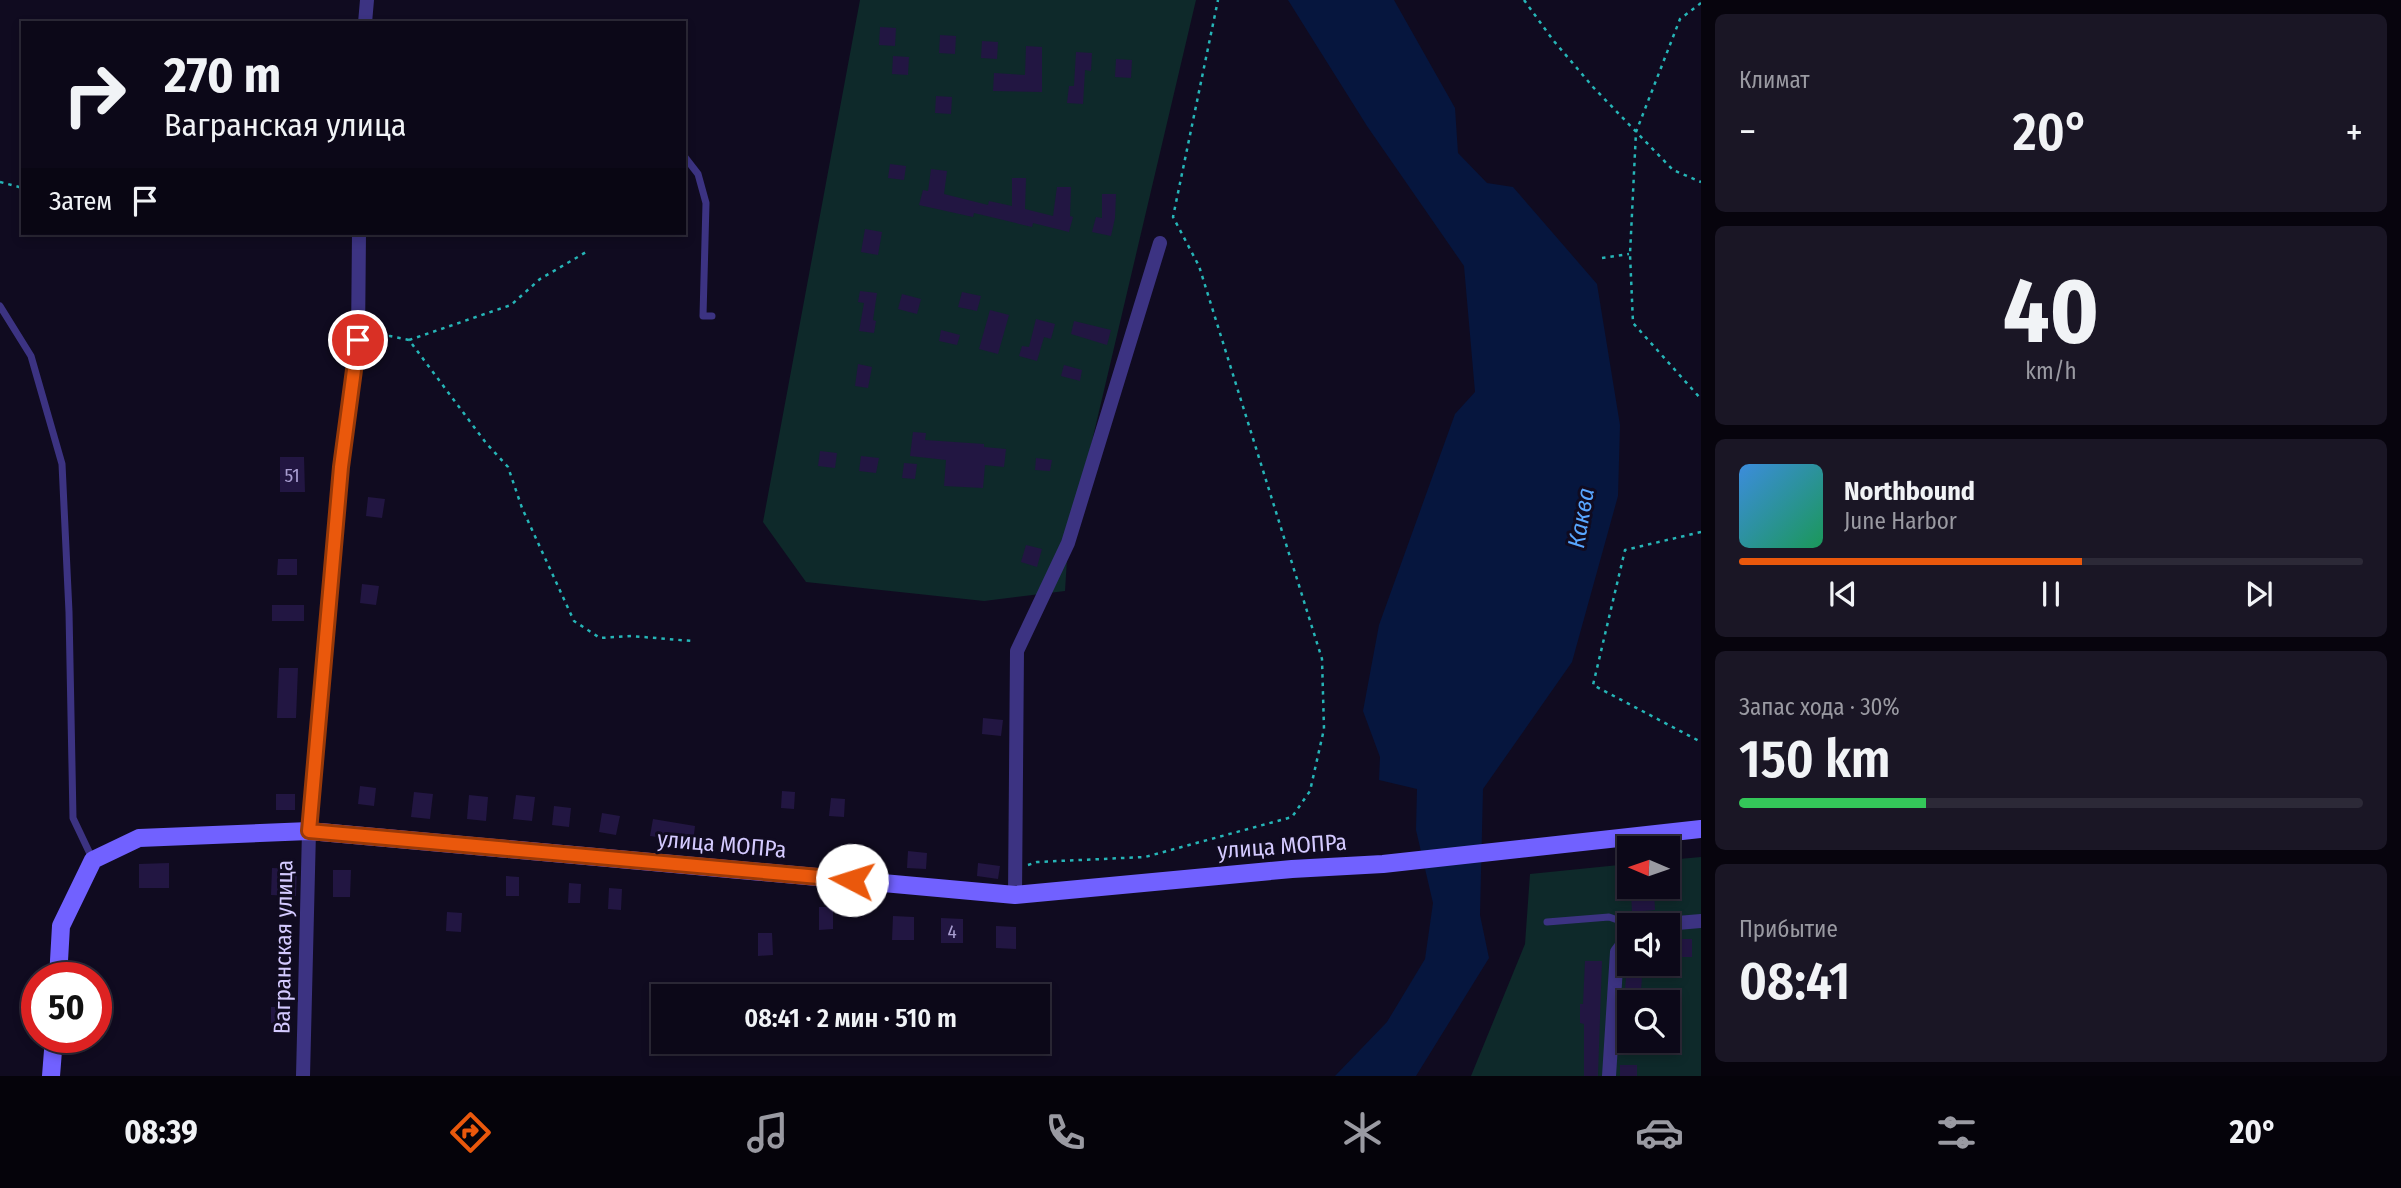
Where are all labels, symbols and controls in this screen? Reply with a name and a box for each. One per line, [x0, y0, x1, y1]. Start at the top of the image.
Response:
text: 270 m [164, 46, 281, 105]
icon: right [49, 49, 140, 140]
text: Климат [1739, 66, 1810, 94]
text: 20° [2013, 101, 2089, 164]
text: Вагранская улица [164, 106, 407, 144]
text: − [1739, 109, 1756, 155]
text: + [2346, 109, 2363, 155]
icon: arrive [126, 182, 164, 220]
text: Затем [49, 186, 112, 217]
text: 40 [2003, 257, 2099, 366]
pin [328, 310, 388, 370]
icon: arrive [339, 321, 377, 359]
text: km/h [2025, 357, 2077, 385]
house number: 51 [284, 464, 300, 487]
text: Northbound [1844, 476, 1975, 507]
water label: Каква [1562, 486, 1600, 550]
text: June Harbor [1844, 507, 1957, 535]
icon: previous [1824, 575, 1862, 613]
icon: pause [2032, 575, 2070, 613]
icon: next [2240, 575, 2278, 613]
text: Запас хода · 30% [1739, 693, 1900, 721]
text: 150 km [1739, 728, 1891, 791]
street label: улица МОПРа [656, 824, 788, 864]
street label: улица МОПРа [1216, 828, 1348, 864]
north arrow [1617, 836, 1680, 900]
map controls [1617, 836, 1680, 1053]
position arrow [815, 843, 889, 917]
street label: Вагранская улица [267, 860, 299, 1034]
button: sound [1617, 913, 1680, 976]
text: Прибытие [1739, 915, 1838, 943]
house number: 4 [947, 920, 957, 943]
text: 08:41 [1739, 950, 1850, 1013]
speed limit sign: 50 [21, 962, 112, 1053]
button: search [1617, 990, 1680, 1053]
text: 08:41 · 2 мин · 510 m [744, 1003, 957, 1034]
icon: directions [446, 1108, 495, 1157]
icon: music [743, 1108, 792, 1157]
icon: phone [1041, 1108, 1090, 1157]
icon: climate [1338, 1108, 1387, 1157]
icon: car [1635, 1108, 1684, 1157]
icon: filters [1932, 1108, 1981, 1157]
text: 08:39 [124, 1113, 198, 1151]
text: 20° [2230, 1113, 2277, 1151]

